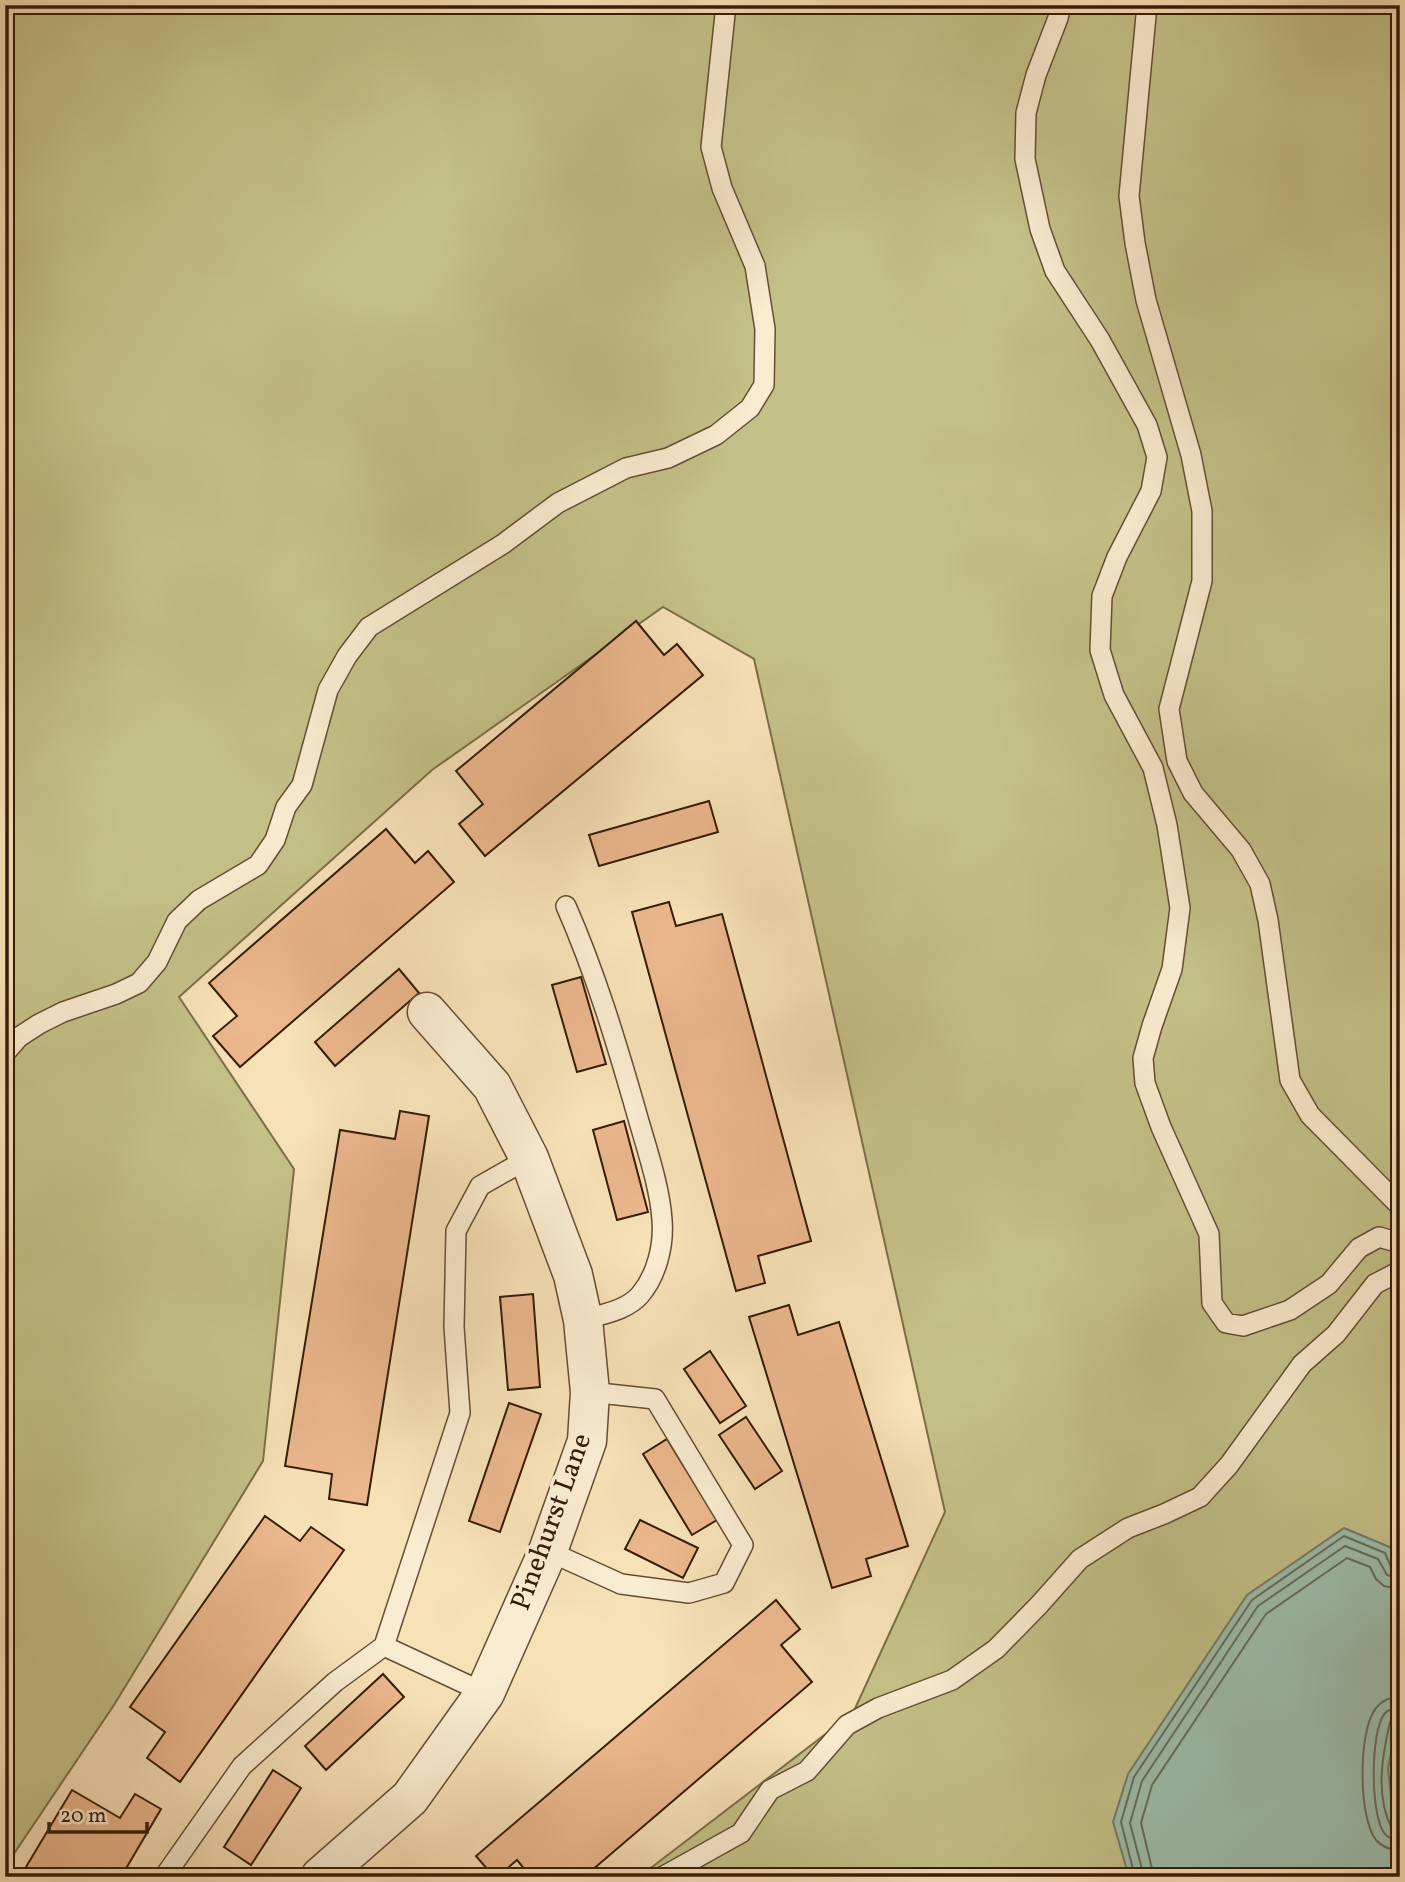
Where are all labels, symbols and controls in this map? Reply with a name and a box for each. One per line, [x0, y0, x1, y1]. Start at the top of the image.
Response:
street label: Pinehurst Lane [502, 1428, 602, 1616]
scale bar [49, 1791, 147, 1835]
text: 20 m [60, 1802, 106, 1831]

